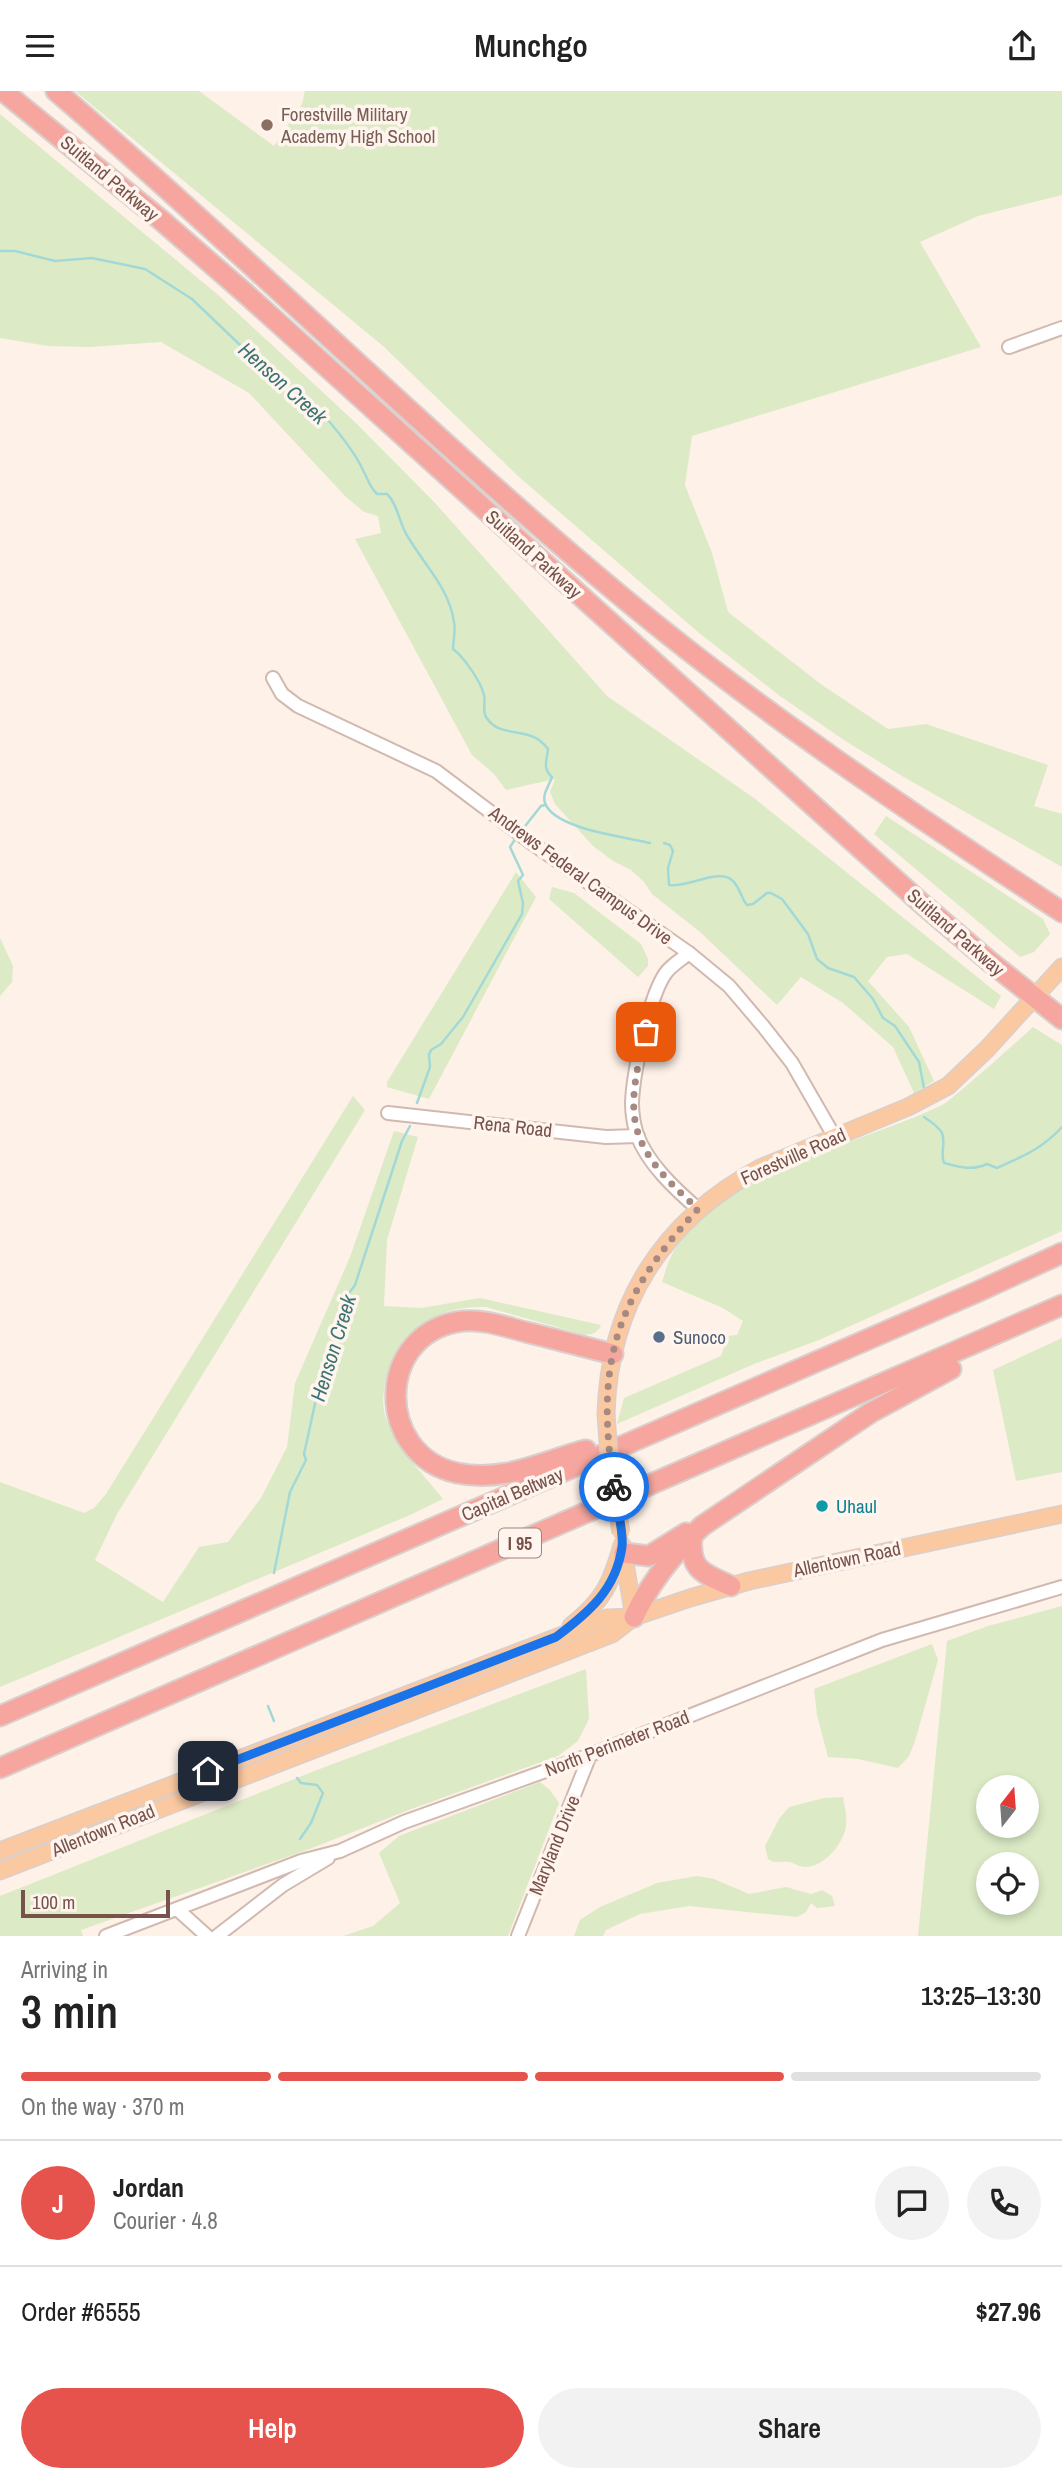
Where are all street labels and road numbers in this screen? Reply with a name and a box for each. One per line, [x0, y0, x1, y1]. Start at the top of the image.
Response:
street label: Suitland Parkway [55, 129, 165, 227]
street label: Suitland Parkway [480, 504, 588, 604]
street label: Andrews Federal Campus Drive [483, 799, 678, 950]
street label: Suitland Parkway [902, 882, 1010, 982]
street label: Rena Road [472, 1109, 554, 1143]
street label: Forestville Road [736, 1121, 850, 1191]
street label: Capital Beltway [457, 1461, 567, 1527]
road number: I 95 [499, 1528, 541, 1557]
street label: Allentown Road [790, 1535, 903, 1583]
street label: North Perimeter Road [541, 1704, 693, 1782]
street label: Maryland Drive [522, 1791, 586, 1899]
street label: Allentown Road [47, 1798, 158, 1863]

